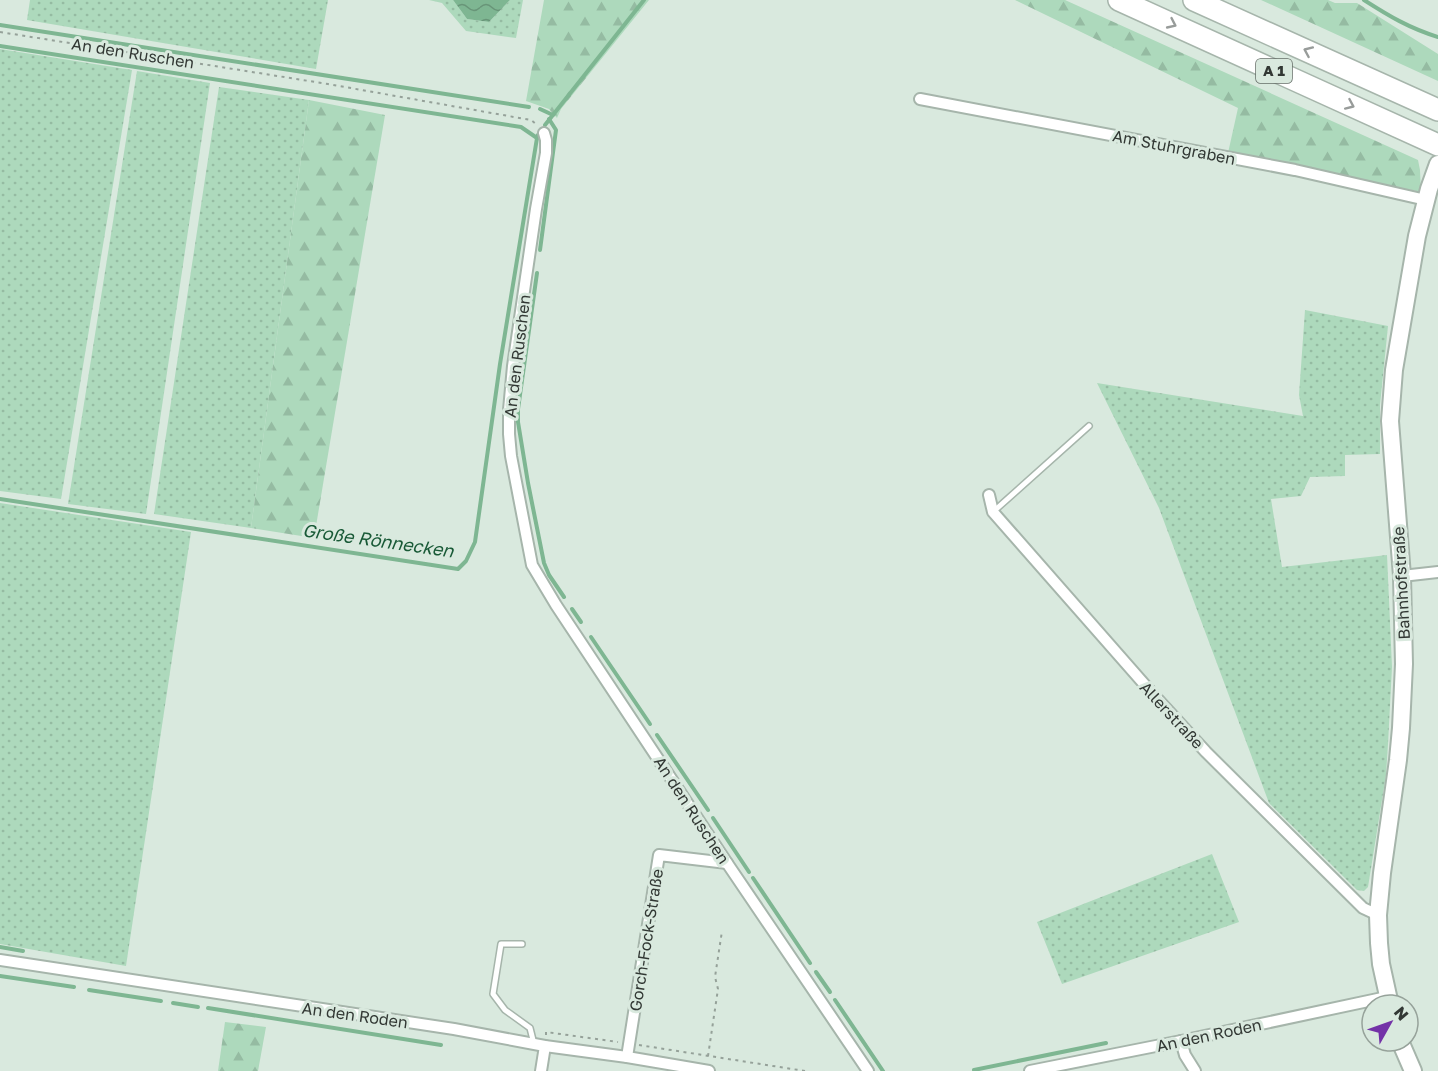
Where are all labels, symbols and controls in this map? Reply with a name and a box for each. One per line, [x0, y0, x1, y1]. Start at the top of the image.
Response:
one-way arrow [1166, 17, 1177, 29]
street label: An den Ruschen [70, 33, 196, 73]
one-way arrow [1303, 47, 1314, 59]
road number: A 1 [1256, 59, 1292, 83]
one-way arrow [1343, 97, 1354, 109]
street label: Am Stuhrgraben [1111, 125, 1237, 169]
street label: An den Ruschen [500, 293, 534, 419]
water label: Große Rönnecken [301, 519, 456, 562]
street label: Bahnhofstraße [1388, 526, 1414, 640]
street label: Allerstraße [1136, 677, 1208, 753]
street label: An den Ruschen [650, 753, 734, 867]
street label: Gorch-Fock-Straße [625, 867, 667, 1013]
north arrow [1360, 993, 1420, 1053]
street label: An den Roden [301, 998, 409, 1032]
text: N [1390, 1002, 1413, 1024]
street label: An den Roden [1155, 1014, 1263, 1056]

